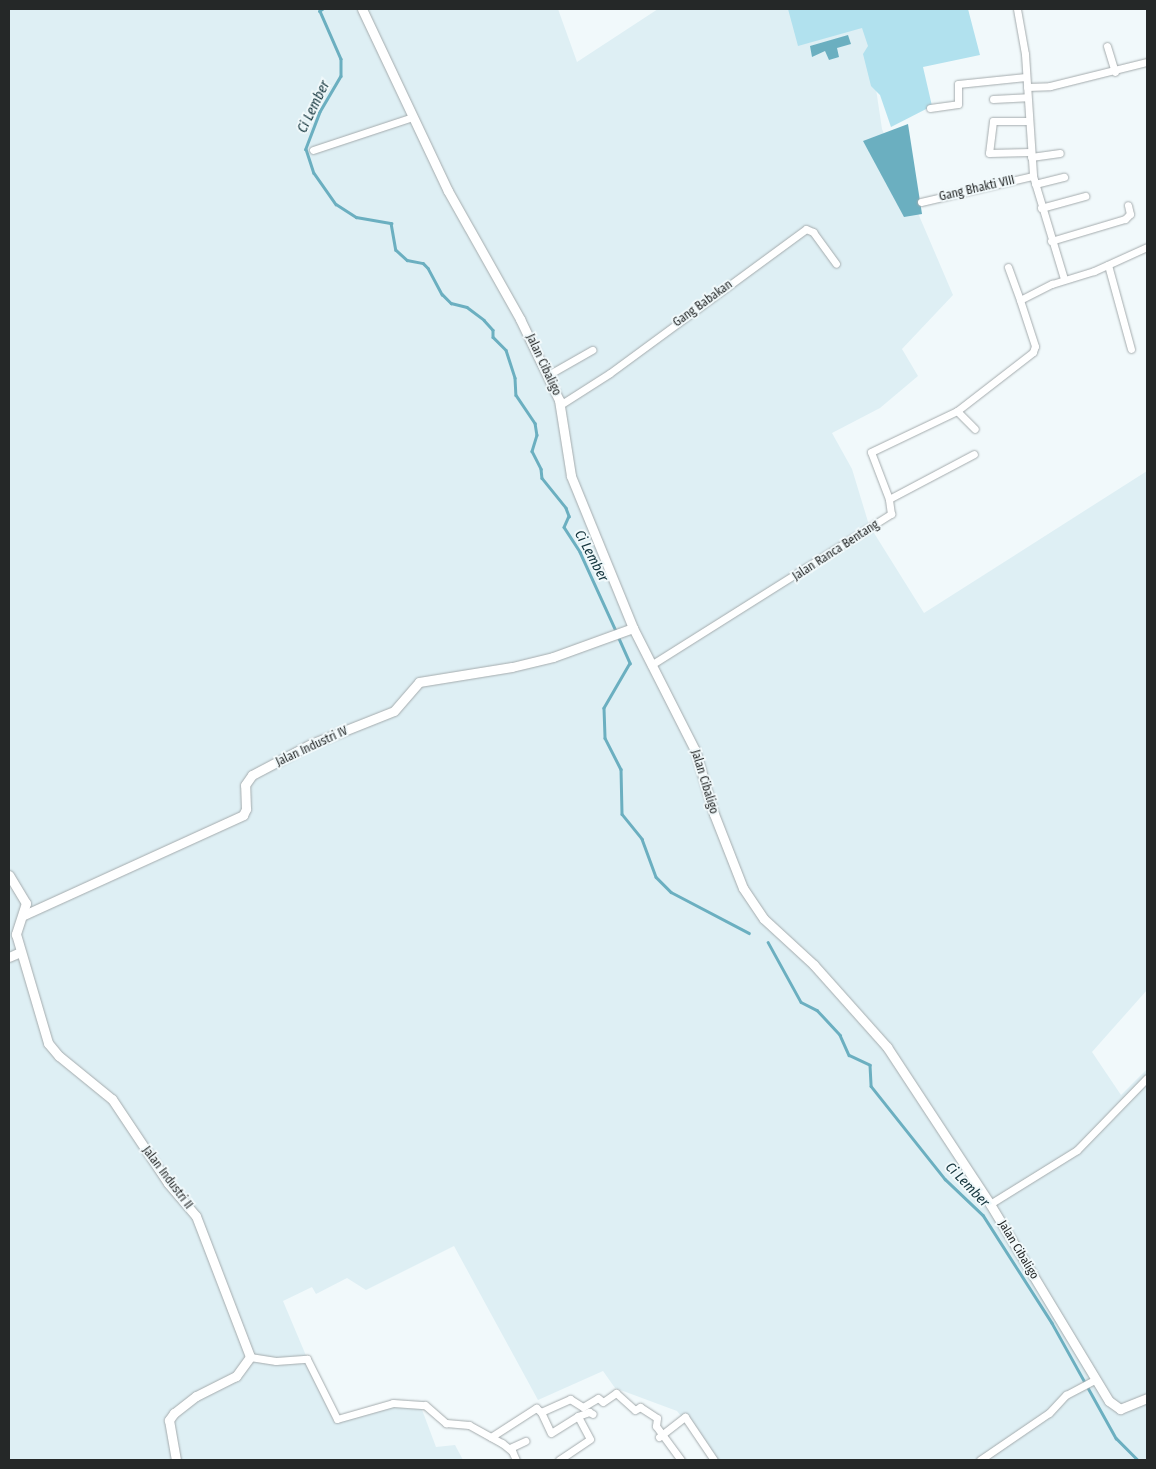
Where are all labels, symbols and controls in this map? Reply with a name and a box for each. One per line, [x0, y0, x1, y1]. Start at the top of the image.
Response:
water label: Ci Lember [294, 78, 334, 136]
street label: Gang Bhakti VIII [938, 173, 1016, 205]
street label: Gang Babakan [671, 278, 735, 330]
street label: Jalan Cibaligo [522, 332, 564, 398]
street label: Jalan Ranca Bentang [790, 518, 882, 584]
water label: Ci Lember [570, 527, 612, 585]
street label: Jalan Industri IV [274, 724, 350, 770]
street label: Jalan Cibaligo [687, 748, 721, 816]
street label: Jalan Industri II [139, 1144, 195, 1212]
water label: Ci Lember [942, 1159, 992, 1211]
street label: Jalan Cibaligo [995, 1218, 1041, 1282]

